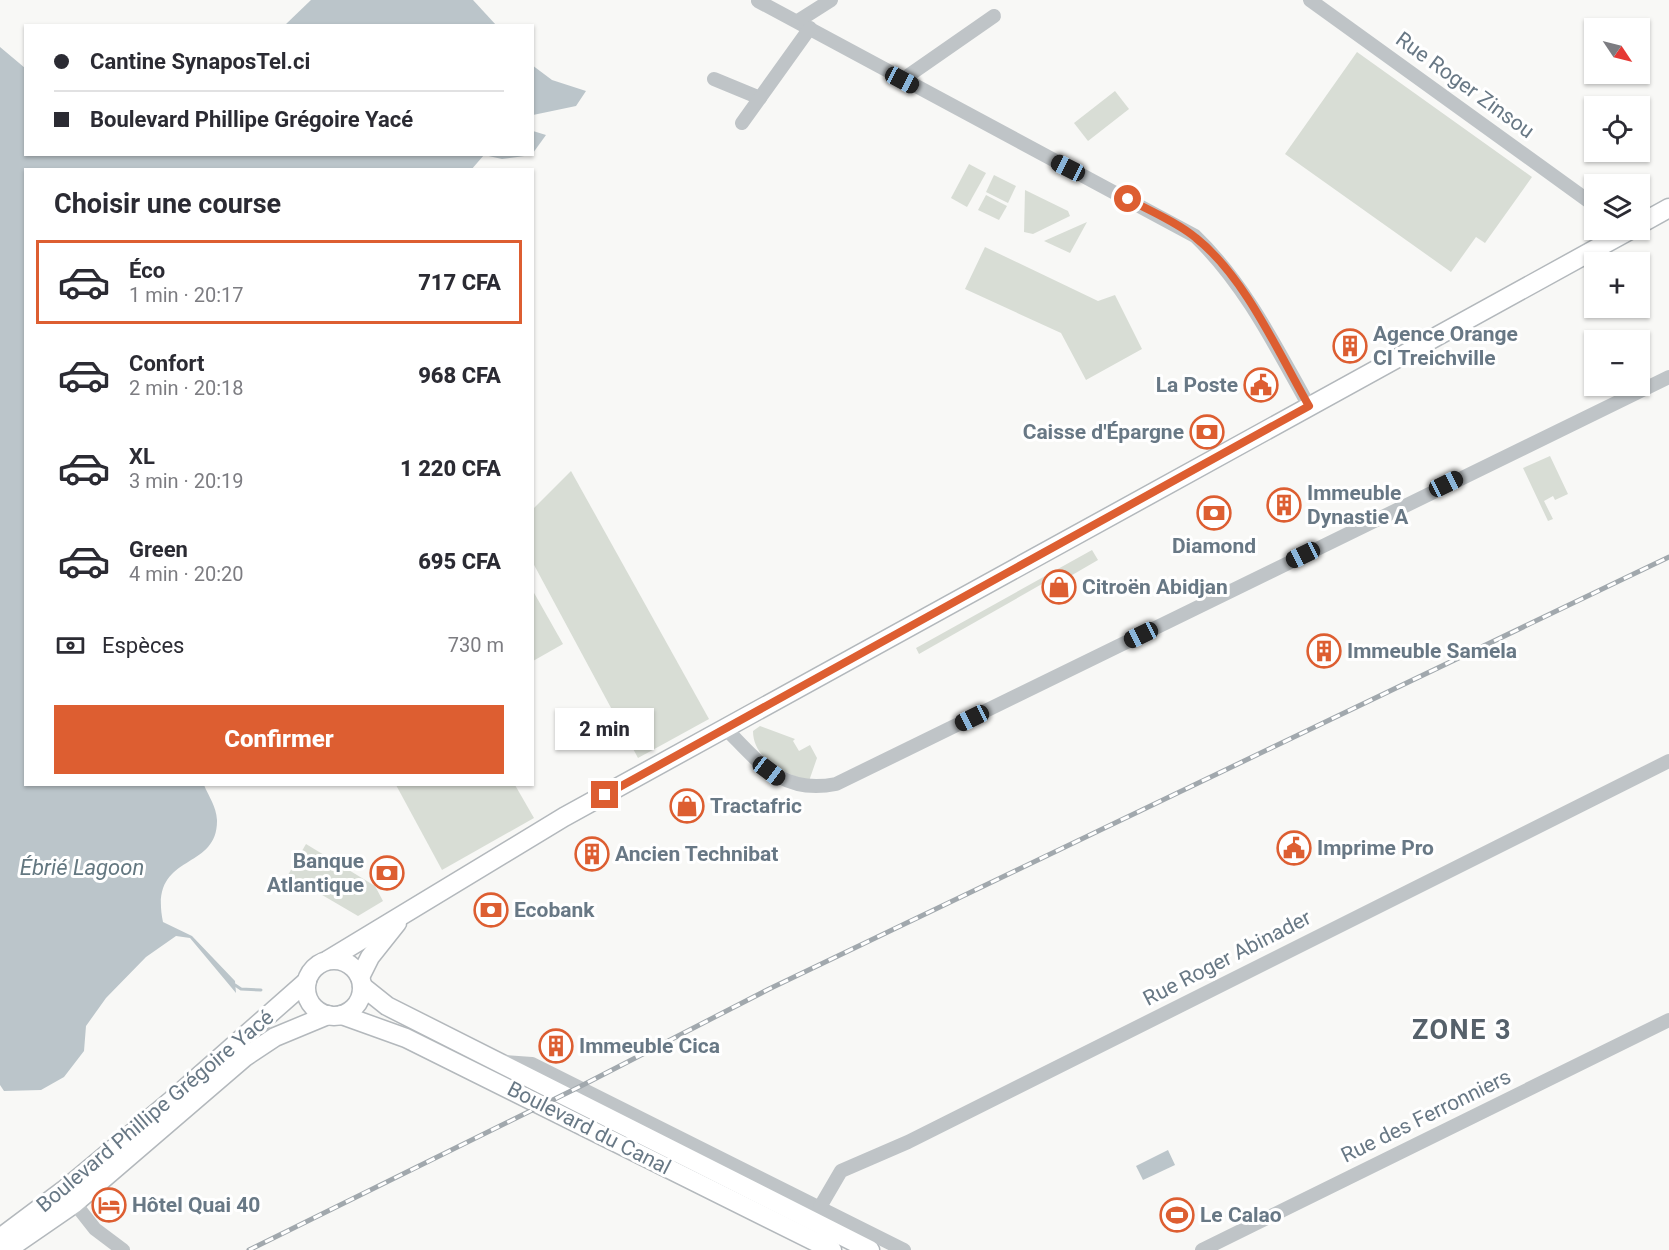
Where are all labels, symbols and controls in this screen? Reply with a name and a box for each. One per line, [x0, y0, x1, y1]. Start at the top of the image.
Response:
north arrow [1584, 18, 1650, 84]
map controls [1584, 18, 1650, 396]
street label: Rue Roger Zinsou [1391, 27, 1539, 143]
text: Cantine SynaposTel.ci [90, 49, 310, 74]
car [882, 64, 922, 96]
button: locate [1584, 96, 1650, 162]
text: Boulevard Phillipe Grégoire Yacé [90, 107, 413, 132]
car [1048, 152, 1088, 184]
button: layers [1584, 174, 1650, 240]
route start [1114, 185, 1141, 212]
text: Choisir une course [54, 188, 281, 220]
button: + [1584, 252, 1650, 318]
icon: car [57, 255, 111, 309]
text: Éco [129, 258, 165, 283]
text: 717 CFA [418, 270, 501, 295]
text: 1 min · 20:17 [129, 283, 244, 307]
place label: Agence Orange CI Treichville [1373, 322, 1518, 370]
building icon: Agence Orange CI Treichville [1332, 328, 1368, 364]
button: − [1584, 330, 1650, 396]
icon: car [57, 348, 111, 402]
text: Confort [129, 351, 204, 376]
text: 968 CFA [418, 363, 501, 388]
public building icon: La Poste [1243, 367, 1279, 403]
place label: La Poste [1156, 373, 1238, 397]
text: 2 min · 20:18 [129, 376, 244, 400]
bank icon: Caisse d'Épargne [1189, 414, 1225, 450]
place label: Caisse d'Épargne [1023, 420, 1184, 444]
icon: car [57, 441, 111, 495]
text: XL [129, 444, 155, 469]
text: 1 220 CFA [400, 456, 501, 481]
car [1426, 468, 1466, 500]
text: 3 min · 20:19 [129, 469, 244, 493]
place label: Immeuble Dynastie A [1307, 481, 1409, 529]
building icon: Immeuble Dynastie A [1266, 487, 1302, 523]
bank icon: Diamond [1196, 495, 1232, 531]
icon: car [57, 534, 111, 588]
place label: Diamond [1172, 534, 1256, 558]
text: Green [129, 537, 188, 562]
car [1283, 539, 1323, 571]
text: 695 CFA [418, 549, 501, 574]
text: 4 min · 20:20 [129, 562, 244, 586]
shop icon: Citroën Abidjan [1041, 569, 1077, 605]
place label: Citroën Abidjan [1082, 575, 1228, 599]
car [1121, 619, 1161, 651]
icon: cash [54, 629, 87, 662]
text: Espèces [102, 633, 184, 658]
text: 730 m [448, 633, 504, 657]
building icon: Immeuble Samela [1306, 633, 1342, 669]
place label: Immeuble Samela [1347, 639, 1517, 663]
car [952, 702, 992, 734]
button: Confirmer [54, 705, 504, 774]
callout: 2 min [556, 708, 654, 750]
text: 2 min [579, 717, 630, 741]
car [749, 753, 789, 789]
route end [591, 781, 618, 808]
shop icon: Tractafric [669, 788, 705, 824]
place label: Tractafric [710, 794, 802, 818]
public building icon: Imprime Pro [1276, 830, 1312, 866]
building icon: Ancien Technibat [574, 836, 610, 872]
place label: Imprime Pro [1317, 836, 1434, 860]
place label: Ancien Technibat [615, 842, 778, 866]
place label: Banque Atlantique [267, 849, 364, 897]
water label: Ébrié Lagoon [20, 855, 144, 880]
bank icon: Banque Atlantique [369, 855, 405, 891]
bank icon: Ecobank [473, 892, 509, 928]
place label: Ecobank [514, 898, 595, 922]
street label: Rue Roger Abinader [1139, 905, 1315, 1011]
street label: Boulevard Phillipe Grégoire Yacé [32, 1005, 278, 1217]
district label: ZONE 3 [1412, 1014, 1512, 1046]
building icon: Immeuble Cica [538, 1028, 574, 1064]
place label: Immeuble Cica [579, 1034, 720, 1058]
street label: Rue des Ferronniers [1337, 1064, 1515, 1168]
street label: Boulevard du Canal [503, 1076, 675, 1180]
hotel icon: Hôtel Quai 40 [91, 1187, 127, 1223]
place label: Hôtel Quai 40 [132, 1193, 260, 1217]
sports icon: Le Calao [1159, 1197, 1195, 1233]
place label: Le Calao [1200, 1203, 1282, 1227]

